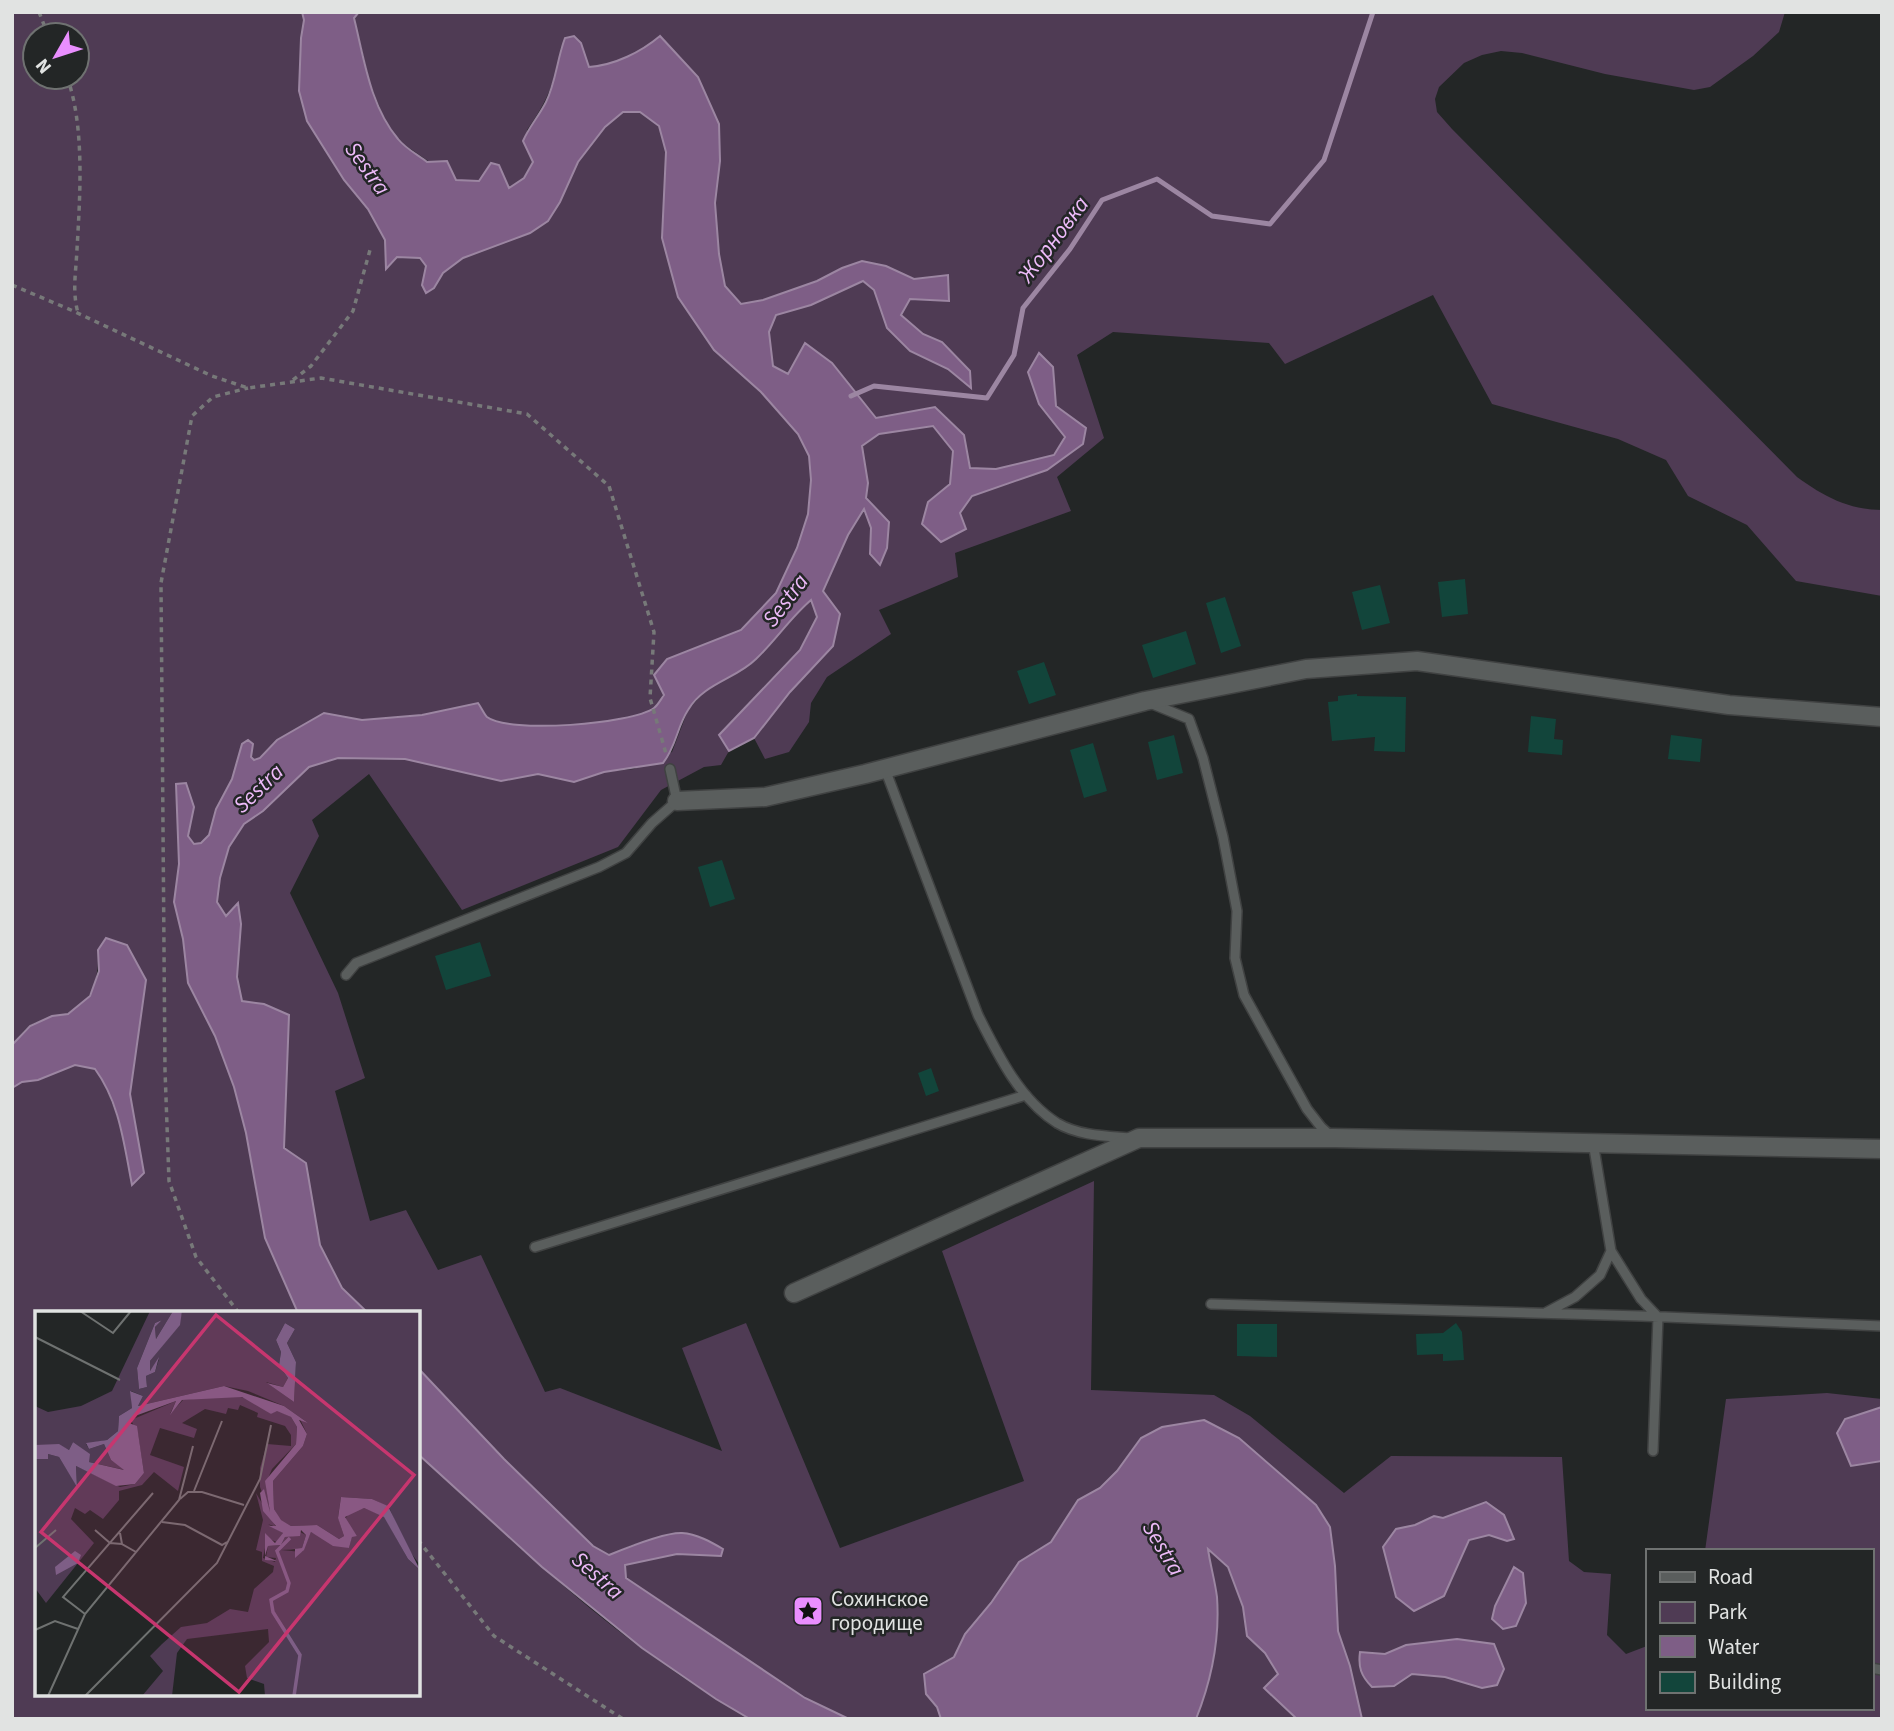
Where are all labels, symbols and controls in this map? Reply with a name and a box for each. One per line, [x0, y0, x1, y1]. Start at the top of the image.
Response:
north arrow [21, 21, 91, 91]
text: N [29, 52, 58, 79]
water label: Sestra [337, 135, 398, 202]
water label: Жорновка [1009, 189, 1097, 290]
water label: Sestra [754, 567, 816, 634]
water label: Sestra [226, 756, 291, 821]
inset map [35, 1311, 420, 1696]
water label: Sestra [1134, 1514, 1193, 1582]
water label: Sestra [564, 1543, 631, 1607]
legend [1646, 1549, 1873, 1710]
text: Road [1708, 1562, 1753, 1592]
place label: Сохинское городище [831, 1584, 928, 1638]
place icon: Сохинское городище [791, 1594, 825, 1628]
text: Park [1708, 1597, 1748, 1627]
text: Water [1708, 1632, 1760, 1662]
text: Building [1708, 1667, 1782, 1697]

